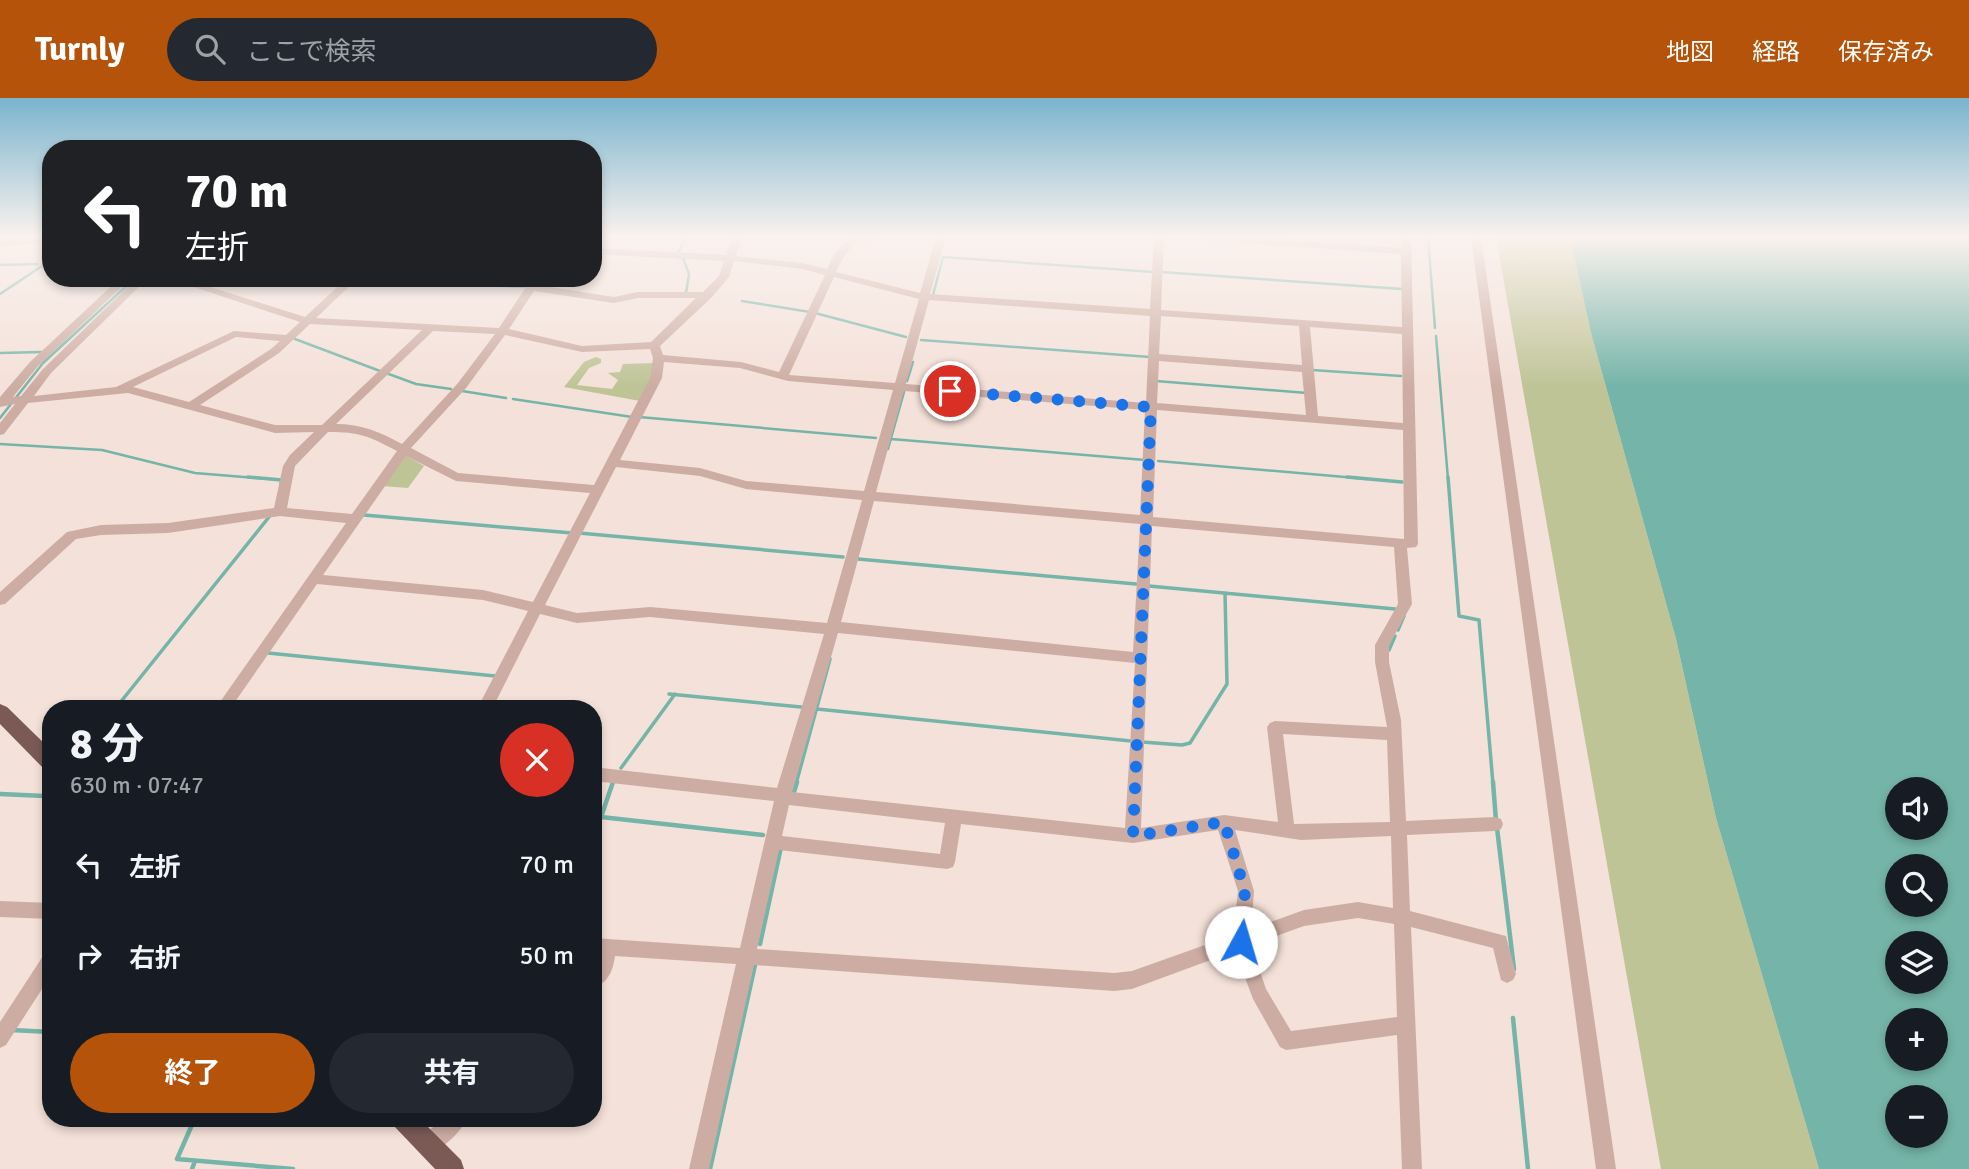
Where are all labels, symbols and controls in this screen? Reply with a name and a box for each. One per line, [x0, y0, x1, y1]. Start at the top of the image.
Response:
search box [167, 18, 657, 81]
text: Turnly [35, 29, 125, 70]
icon: search [191, 30, 229, 68]
text: ここで検索 [247, 36, 377, 68]
text: 地図 [1666, 37, 1714, 67]
text: 経路 [1752, 37, 1800, 67]
text: 保存済み [1838, 37, 1934, 67]
text: 70 m [185, 161, 288, 221]
icon: left [70, 168, 161, 259]
text: 左折 [185, 228, 249, 267]
pin [920, 361, 980, 421]
icon: arrive [931, 372, 969, 410]
text: 8 分 [70, 719, 144, 770]
button: close [500, 723, 574, 797]
text: 630 m · 07:47 [70, 771, 204, 800]
map controls [1885, 777, 1948, 1148]
button: sound [1885, 777, 1948, 840]
icon: left [70, 846, 108, 884]
text: 70 m [519, 849, 574, 881]
text: 左折 [129, 852, 181, 884]
button: search [1885, 854, 1948, 917]
position arrow [1204, 905, 1278, 979]
button: layers [1885, 931, 1948, 994]
icon: right [70, 937, 108, 975]
text: 50 m [519, 940, 574, 972]
text: 右折 [129, 943, 181, 975]
button: + [1885, 1008, 1948, 1071]
button: 終了 [70, 1033, 315, 1113]
button: 共有 [329, 1033, 574, 1113]
button: − [1885, 1085, 1948, 1148]

